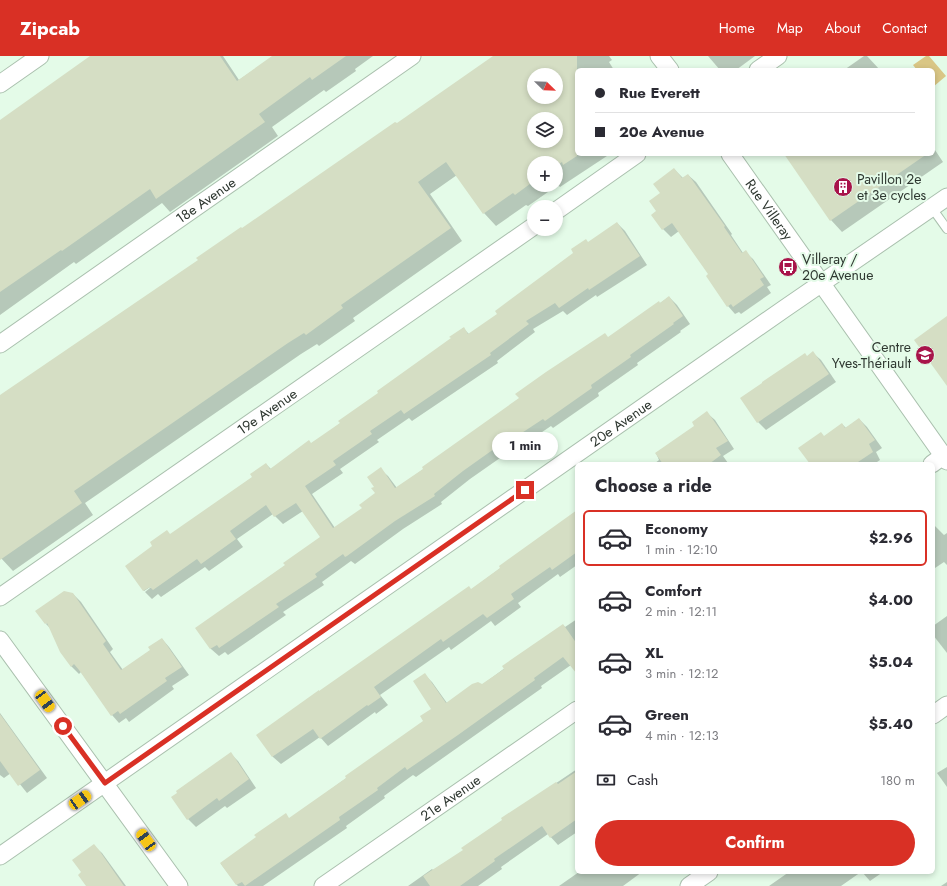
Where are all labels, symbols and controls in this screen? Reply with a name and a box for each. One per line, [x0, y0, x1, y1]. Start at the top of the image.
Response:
text: Zipcab [20, 15, 80, 42]
text: Home [719, 18, 755, 38]
text: Map [777, 18, 803, 38]
text: About [825, 18, 860, 38]
text: Contact [882, 18, 927, 38]
north arrow [527, 68, 563, 104]
map controls [527, 68, 563, 236]
text: Rue Everett [619, 82, 700, 104]
button: layers [527, 112, 563, 148]
text: 20e Avenue [619, 121, 704, 143]
button: + [527, 156, 563, 192]
place label: Pavillon 2e et 3e cycles [857, 169, 927, 205]
street label: 18e Avenue [172, 172, 240, 228]
street label: Rue Villeray [741, 175, 798, 245]
building icon: Pavillon 2e et 3e cycles [832, 176, 854, 198]
button: − [527, 200, 563, 236]
place label: Villeray / 20e Avenue [802, 249, 873, 285]
bus stop icon: Villeray / 20e Avenue [777, 256, 799, 278]
place label: Centre Yves-Thériault [832, 337, 912, 373]
school or university icon: Centre Yves-Thériault [914, 344, 936, 366]
street label: 19e Avenue [233, 384, 301, 439]
street label: 20e Avenue [586, 394, 656, 451]
callout: 1 min [492, 432, 558, 460]
text: 1 min [509, 436, 541, 455]
text: Choose a ride [595, 473, 712, 499]
route end [516, 481, 534, 499]
text: Economy [645, 518, 708, 540]
icon: car [597, 520, 633, 556]
text: $2.96 [869, 527, 913, 549]
text: 1 min · 12:10 [645, 540, 718, 559]
text: Comfort [645, 580, 702, 602]
icon: car [597, 582, 633, 618]
text: $4.00 [869, 589, 913, 611]
text: 2 min · 12:11 [645, 602, 717, 621]
text: XL [645, 642, 663, 664]
icon: car [597, 644, 633, 680]
text: $5.04 [869, 651, 913, 673]
text: 3 min · 12:12 [645, 664, 718, 683]
car [33, 688, 57, 714]
text: Green [645, 704, 689, 726]
icon: car [597, 706, 633, 742]
text: $5.40 [869, 713, 913, 735]
route start [54, 717, 72, 735]
text: 4 min · 12:13 [645, 726, 719, 745]
icon: cash [595, 769, 617, 791]
text: Cash [627, 769, 658, 791]
street label: 21e Avenue [416, 770, 485, 826]
text: 180 m [880, 771, 915, 790]
car [67, 788, 93, 812]
button: Confirm [595, 820, 915, 866]
car [134, 827, 158, 853]

